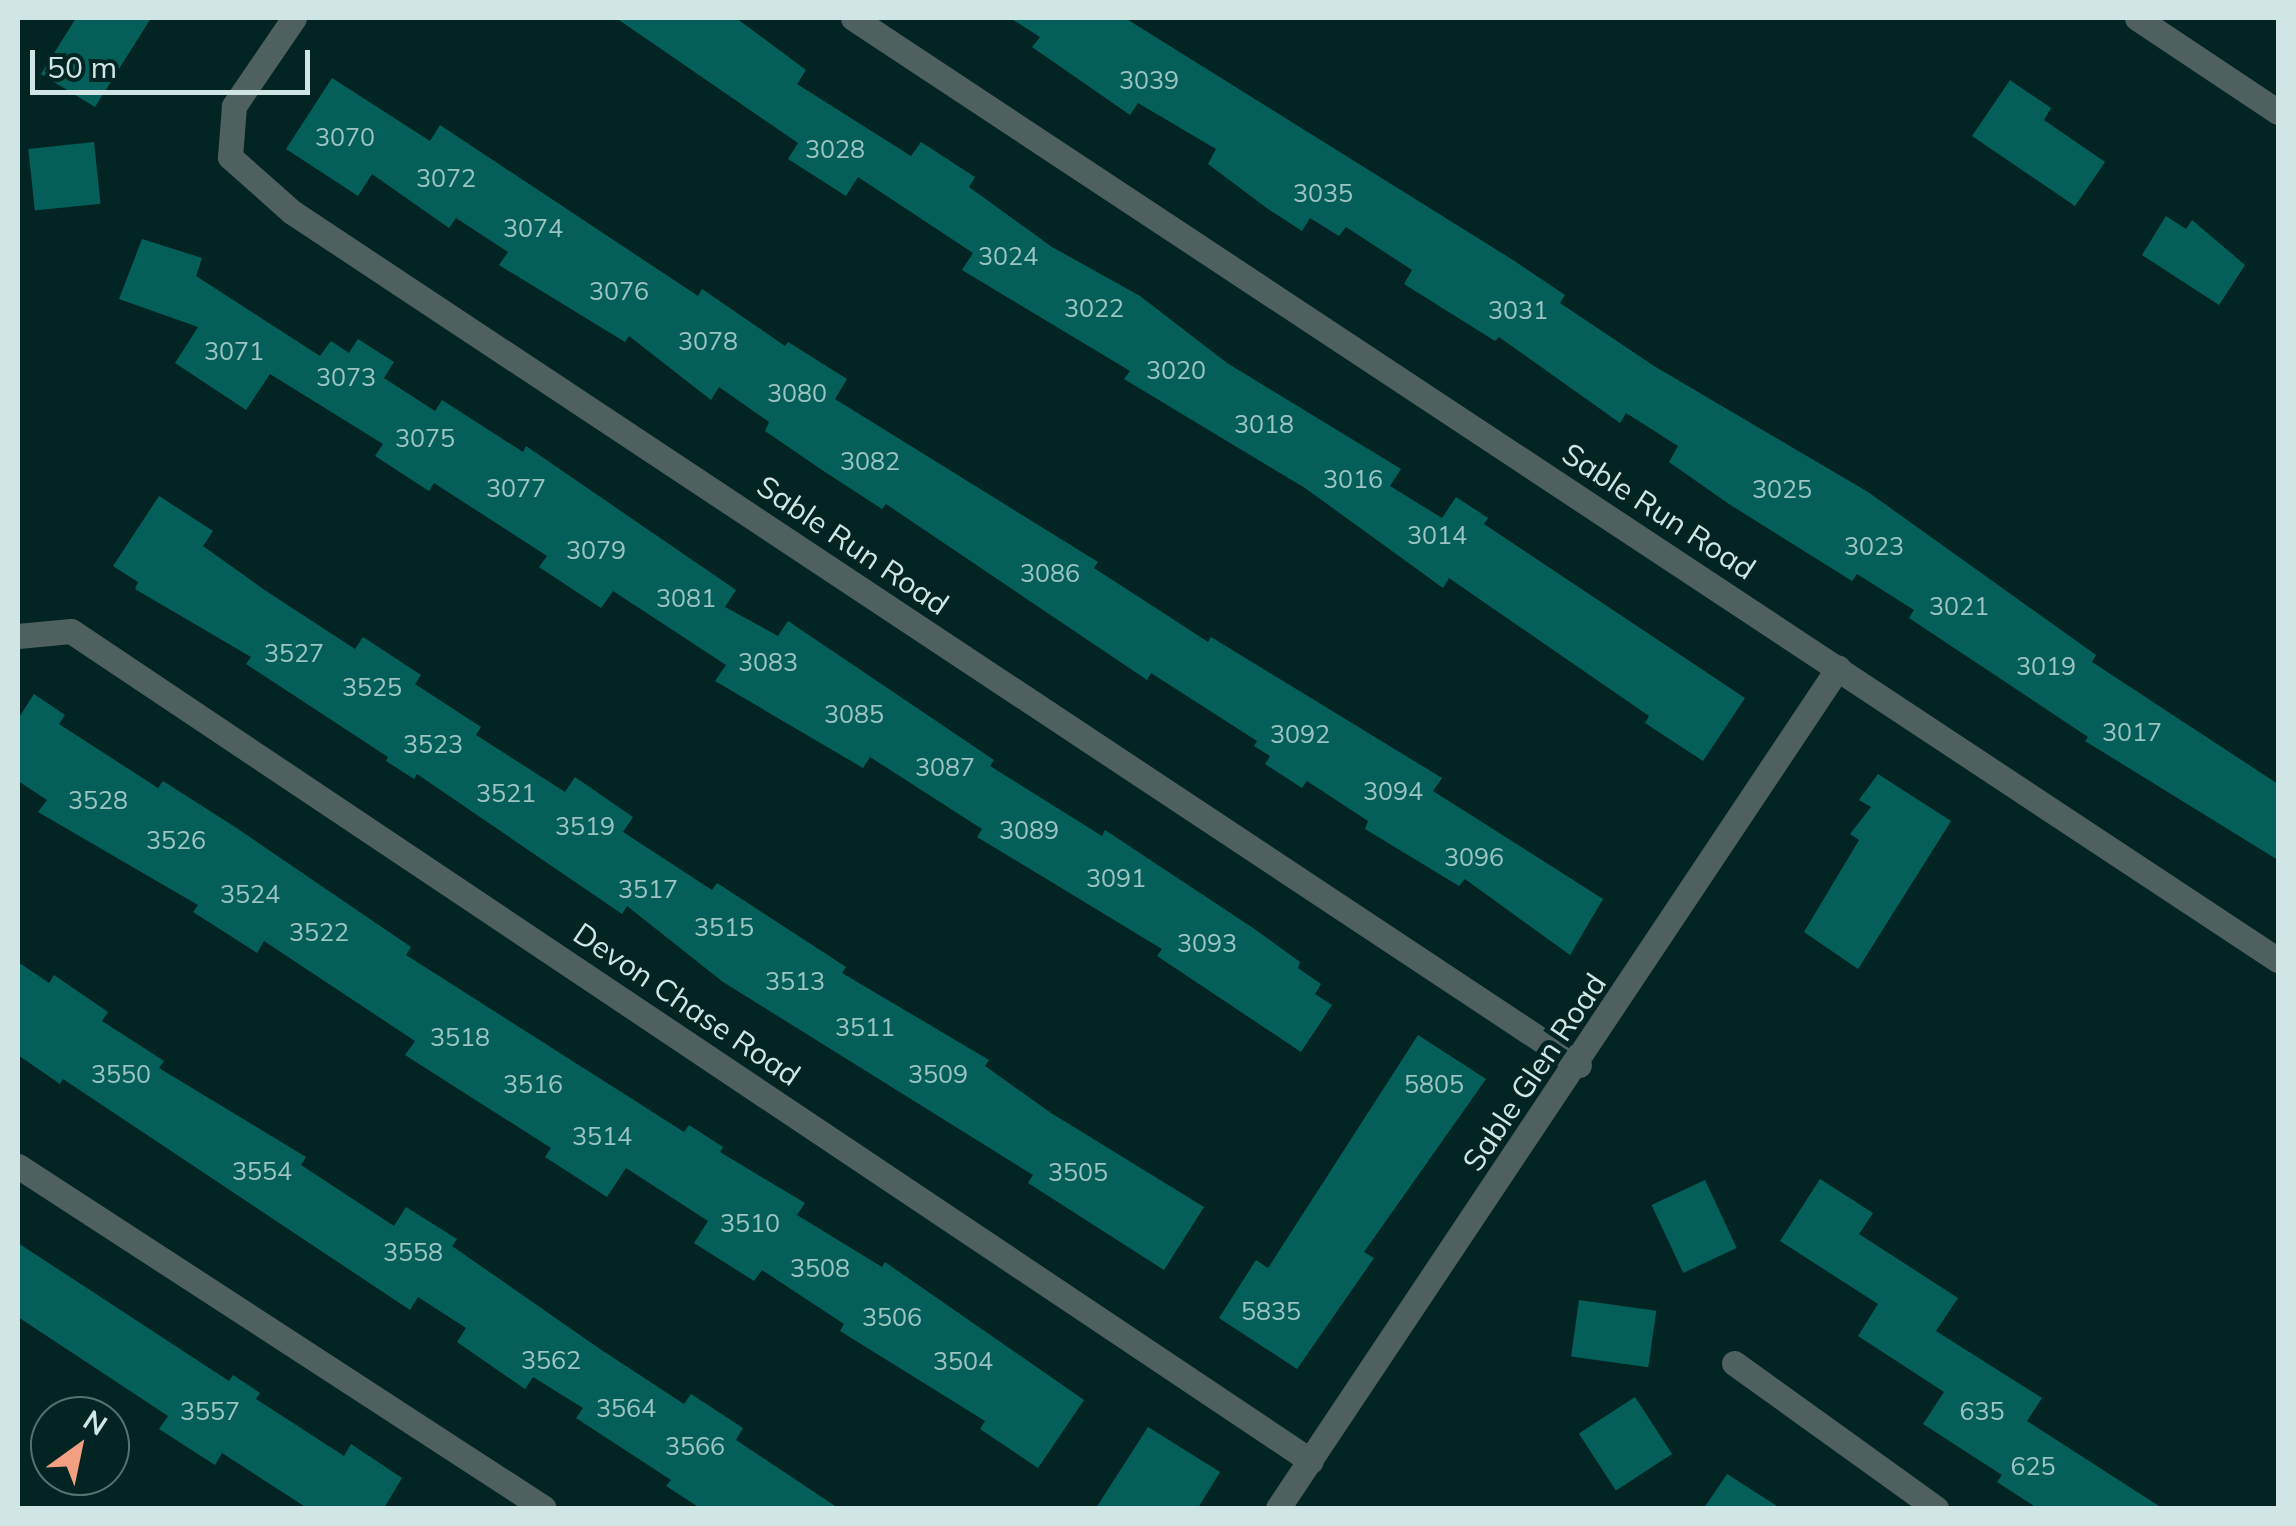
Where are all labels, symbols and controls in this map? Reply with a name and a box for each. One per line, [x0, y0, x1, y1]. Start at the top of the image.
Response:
scale bar [35, 30, 315, 92]
text: 50 m [47, 48, 117, 86]
house number: 3039 [1119, 65, 1179, 95]
house number: 3070 [315, 122, 375, 152]
house number: 3028 [805, 134, 865, 164]
house number: 3072 [416, 163, 476, 193]
house number: 3035 [1293, 178, 1353, 208]
house number: 3074 [503, 213, 563, 243]
house number: 3024 [978, 241, 1038, 271]
house number: 3076 [589, 276, 649, 306]
house number: 3022 [1064, 293, 1124, 323]
house number: 3031 [1488, 295, 1548, 325]
house number: 3078 [678, 326, 738, 356]
house number: 3071 [204, 336, 264, 366]
house number: 3020 [1146, 355, 1206, 385]
house number: 3073 [316, 362, 376, 392]
house number: 3080 [767, 378, 827, 408]
house number: 3018 [1234, 409, 1294, 439]
house number: 3075 [395, 423, 455, 453]
street label: Sable Run Road [1556, 435, 1762, 587]
house number: 3082 [840, 446, 900, 476]
house number: 3016 [1323, 464, 1383, 494]
street label: Sable Run Road [750, 468, 956, 622]
house number: 3077 [486, 473, 546, 503]
house number: 3025 [1752, 474, 1812, 504]
house number: 3014 [1407, 520, 1467, 550]
house number: 3023 [1844, 531, 1904, 561]
house number: 3079 [566, 535, 626, 565]
house number: 3086 [1020, 558, 1080, 588]
house number: 3081 [656, 583, 716, 613]
house number: 3021 [1929, 591, 1989, 621]
house number: 3527 [264, 638, 324, 668]
house number: 3083 [738, 647, 798, 677]
house number: 3019 [2016, 651, 2076, 681]
house number: 3525 [342, 672, 402, 702]
house number: 3085 [824, 699, 884, 729]
house number: 3017 [2102, 717, 2162, 747]
house number: 3092 [1270, 719, 1330, 749]
house number: 3523 [403, 729, 463, 759]
house number: 3087 [915, 752, 975, 782]
house number: 3094 [1363, 776, 1423, 806]
house number: 3521 [476, 778, 536, 808]
house number: 3528 [68, 785, 128, 815]
house number: 3519 [555, 811, 615, 841]
house number: 3089 [999, 815, 1059, 845]
house number: 3526 [146, 825, 206, 855]
house number: 3096 [1444, 842, 1504, 872]
house number: 3091 [1086, 863, 1146, 893]
house number: 3517 [618, 874, 678, 904]
house number: 3524 [220, 879, 280, 909]
house number: 3515 [694, 912, 754, 942]
street label: Devon Chase Road [567, 915, 807, 1093]
house number: 3522 [289, 917, 349, 947]
house number: 3093 [1177, 928, 1237, 958]
house number: 3513 [765, 966, 825, 996]
street label: Sable Glen Road [1455, 966, 1613, 1178]
house number: 3511 [835, 1012, 895, 1042]
house number: 3518 [430, 1022, 490, 1052]
house number: 3550 [91, 1059, 151, 1089]
house number: 3509 [908, 1059, 968, 1089]
house number: 3516 [503, 1069, 563, 1099]
house number: 5805 [1404, 1069, 1464, 1099]
house number: 3514 [572, 1121, 632, 1151]
house number: 3554 [232, 1156, 292, 1186]
house number: 3505 [1048, 1157, 1108, 1187]
house number: 3510 [720, 1208, 780, 1238]
house number: 3558 [383, 1237, 443, 1267]
house number: 3508 [790, 1253, 850, 1283]
house number: 5835 [1241, 1296, 1301, 1326]
house number: 3506 [862, 1302, 922, 1332]
house number: 3562 [521, 1345, 581, 1375]
house number: 3504 [933, 1346, 993, 1376]
house number: 3564 [596, 1393, 656, 1423]
north arrow [30, 1396, 130, 1496]
house number: 3557 [180, 1396, 240, 1426]
house number: 635 [1960, 1396, 2004, 1426]
text: N [77, 1402, 114, 1443]
house number: 3566 [665, 1431, 725, 1461]
house number: 625 [2011, 1451, 2055, 1481]

